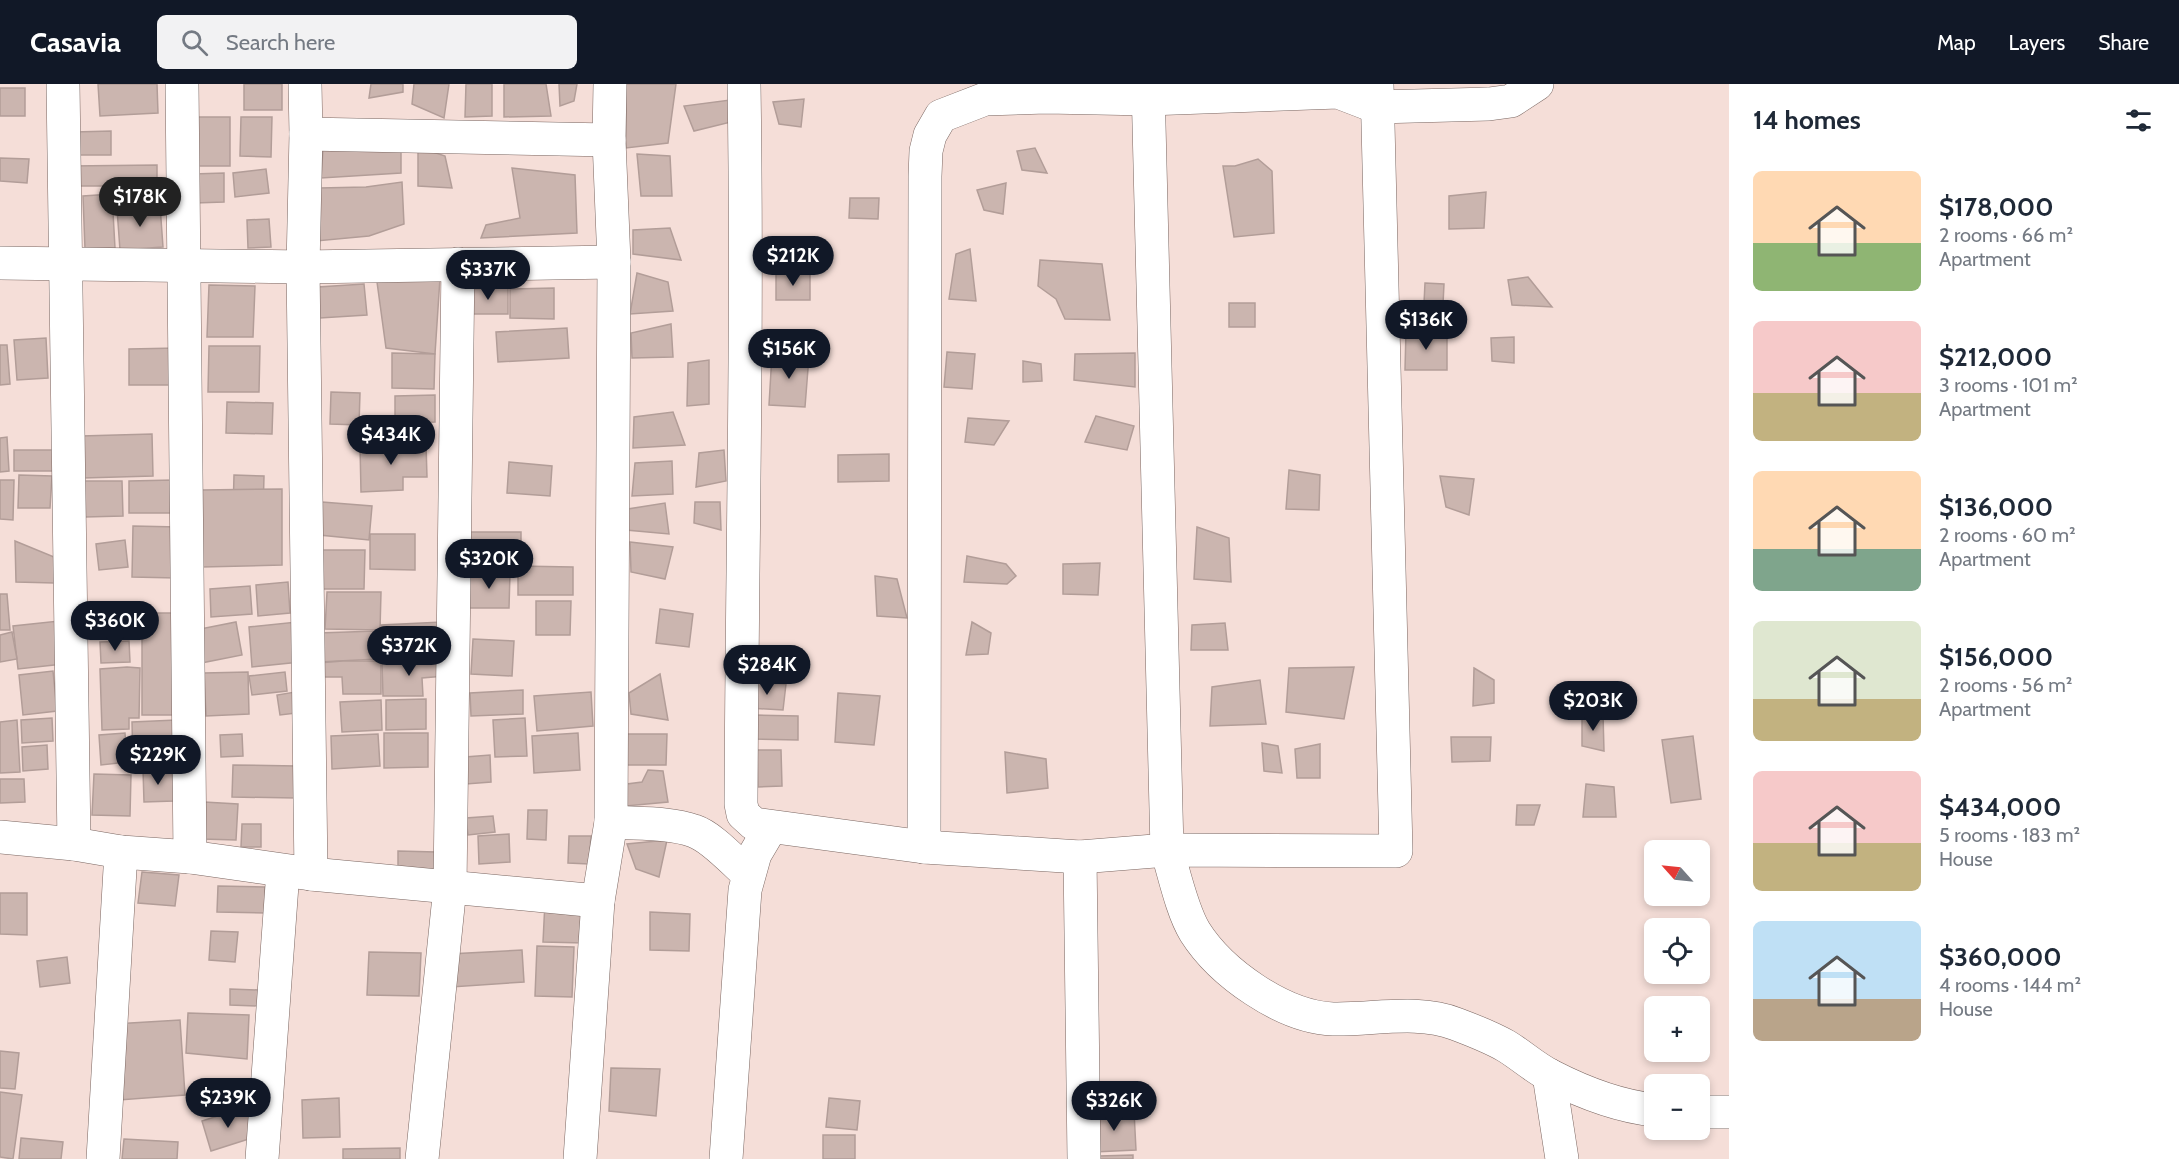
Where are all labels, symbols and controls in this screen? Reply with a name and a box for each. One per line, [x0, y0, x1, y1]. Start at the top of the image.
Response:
search box [157, 15, 577, 69]
text: Casavia [30, 25, 121, 59]
icon: search [178, 26, 211, 59]
text: Search here [226, 29, 335, 56]
text: Map [1937, 30, 1976, 55]
text: Layers [2009, 30, 2065, 55]
text: Share [2098, 30, 2149, 55]
text: 14 homes [1753, 104, 1861, 136]
icon: filters [2122, 104, 2155, 137]
pin: $178K [98, 177, 182, 228]
text: $178K [113, 184, 167, 208]
text: $178,000 [1939, 191, 2054, 223]
icon: home [1801, 195, 1873, 267]
text: 2 rooms · 66 m² [1939, 223, 2073, 247]
pin: $212K [751, 236, 835, 287]
text: $212K [767, 243, 819, 267]
text: Apartment [1939, 247, 2031, 271]
pin: $337K [446, 250, 530, 301]
text: $337K [460, 257, 516, 281]
pin: $136K [1384, 300, 1468, 351]
text: $136K [1399, 307, 1453, 331]
pin: $156K [747, 329, 831, 380]
text: $156K [762, 336, 816, 360]
text: $212,000 [1939, 341, 2052, 373]
icon: home [1801, 345, 1873, 417]
text: 3 rooms · 101 m² [1939, 373, 2078, 397]
text: Apartment [1939, 397, 2031, 421]
pin: $434K [349, 415, 433, 466]
text: $434K [361, 422, 421, 446]
text: $136,000 [1939, 491, 2053, 523]
icon: home [1801, 495, 1873, 567]
text: 2 rooms · 60 m² [1939, 523, 2076, 547]
pin: $320K [447, 539, 531, 590]
text: $320K [459, 546, 519, 570]
text: Apartment [1939, 547, 2031, 571]
pin: $360K [73, 601, 157, 652]
text: $360K [85, 608, 145, 632]
pin: $372K [367, 626, 451, 677]
text: $372K [381, 633, 437, 657]
text: $156,000 [1939, 641, 2053, 673]
pin: $284K [725, 645, 809, 696]
icon: home [1801, 645, 1873, 717]
text: $284K [737, 652, 797, 676]
text: 2 rooms · 56 m² [1939, 673, 2072, 697]
pin: $203K [1551, 681, 1635, 732]
text: $203K [1563, 688, 1623, 712]
text: Apartment [1939, 697, 2031, 721]
pin: $229K [116, 735, 200, 786]
text: $229K [130, 742, 186, 766]
text: $434,000 [1939, 791, 2061, 823]
icon: home [1801, 795, 1873, 867]
text: 5 rooms · 183 m² [1939, 823, 2080, 847]
north arrow [1644, 840, 1710, 906]
map controls [1644, 840, 1710, 1140]
text: House [1939, 847, 1993, 871]
button: locate [1644, 918, 1710, 984]
text: $360,000 [1939, 941, 2062, 973]
icon: home [1801, 945, 1873, 1017]
text: 4 rooms · 144 m² [1939, 973, 2081, 997]
button: + [1644, 996, 1710, 1062]
text: House [1939, 997, 1993, 1021]
button: − [1644, 1074, 1710, 1140]
pin: $239K [186, 1078, 270, 1129]
pin: $326K [1072, 1081, 1156, 1132]
text: $239K [200, 1085, 256, 1109]
text: $326K [1086, 1088, 1142, 1112]

